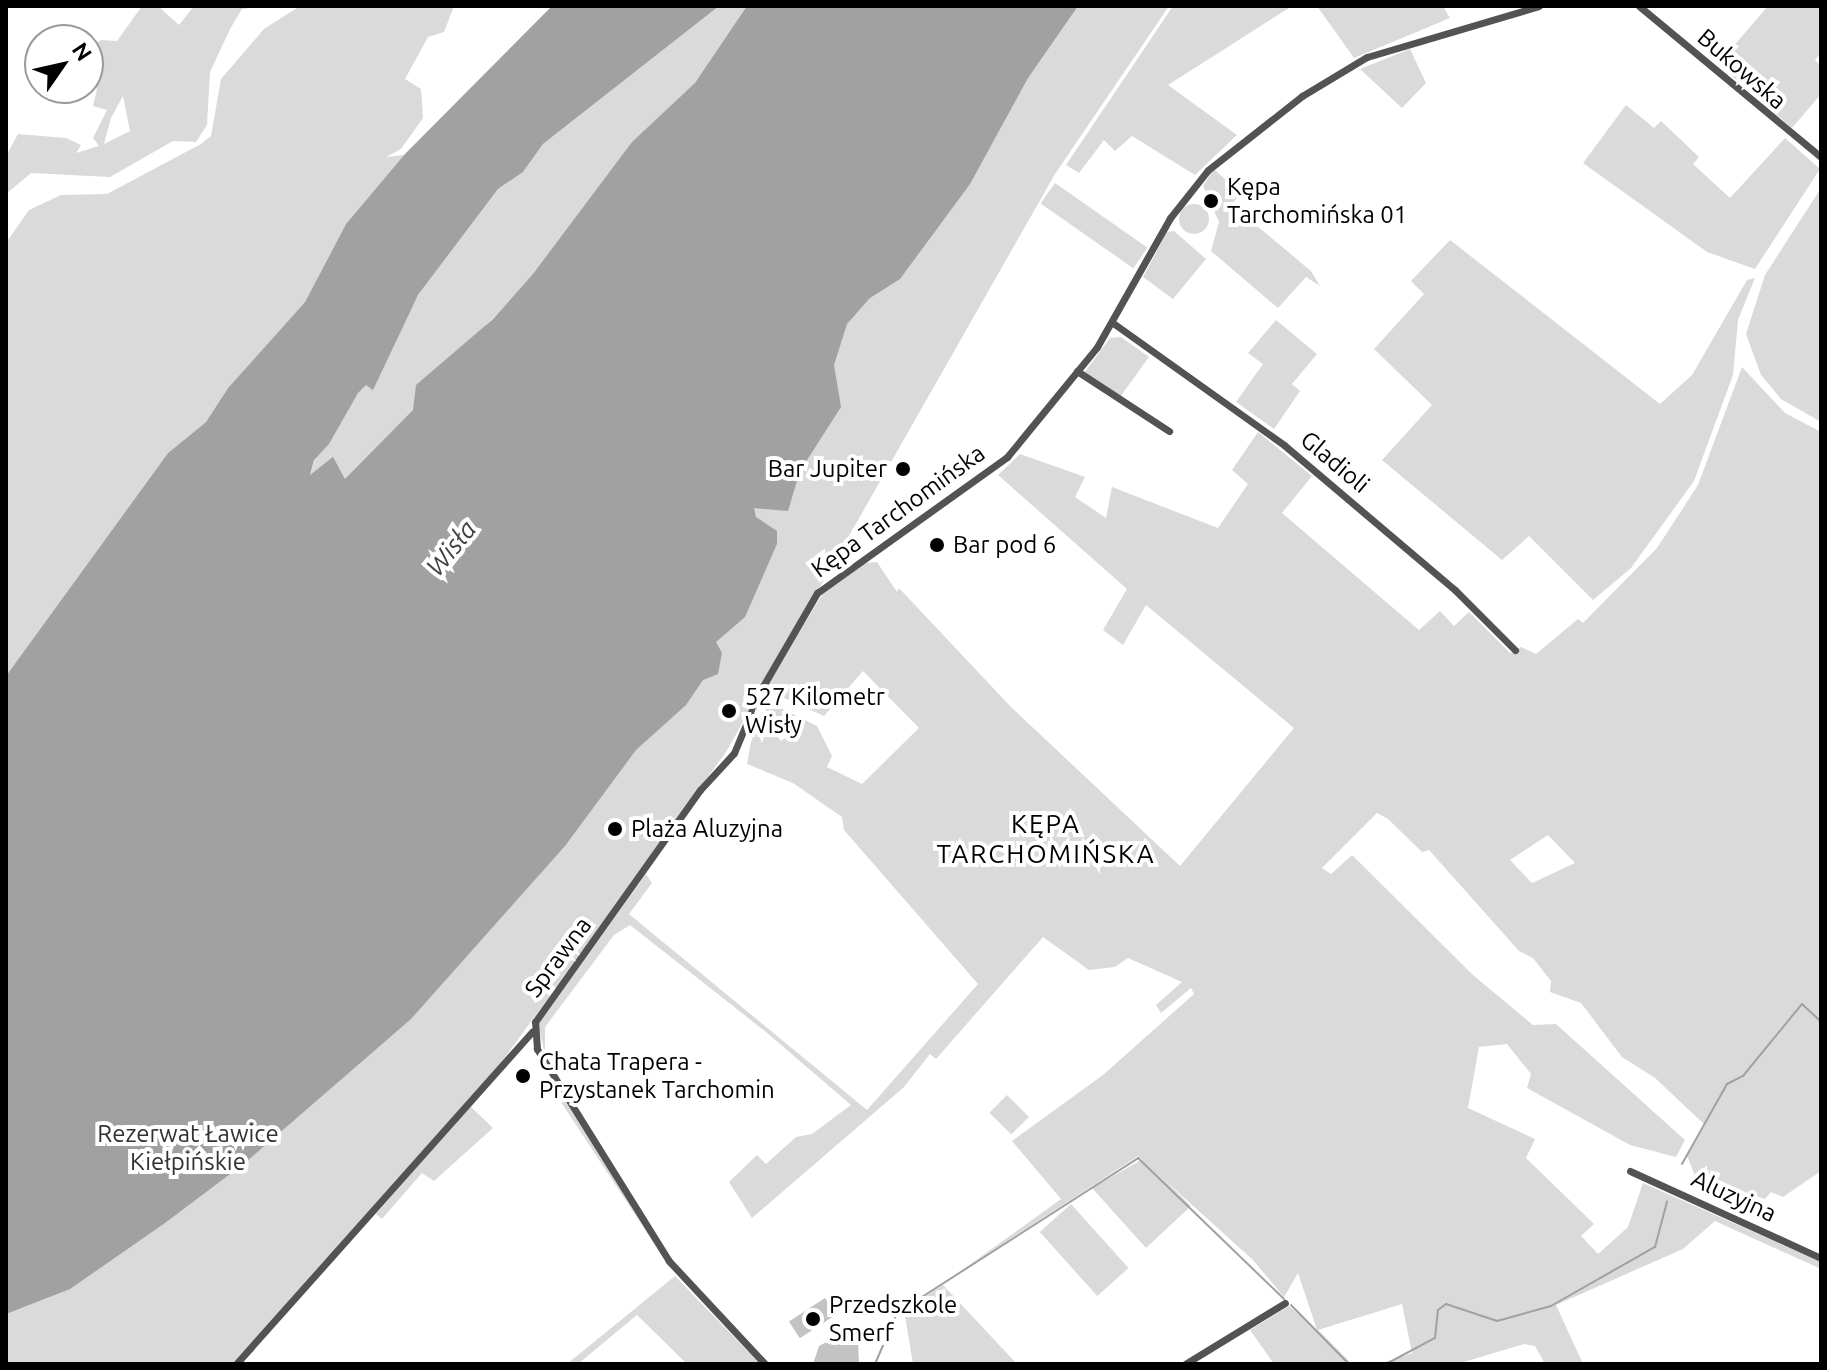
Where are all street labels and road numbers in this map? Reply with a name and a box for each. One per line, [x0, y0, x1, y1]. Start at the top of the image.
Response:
street label: Bukowska [1692, 23, 1792, 115]
street label: Gladioli [1295, 425, 1375, 499]
street label: Kępa Tarchomińska [806, 438, 990, 584]
street label: Sprawna [519, 911, 597, 1003]
street label: Aluzyjna [1687, 1164, 1781, 1228]

